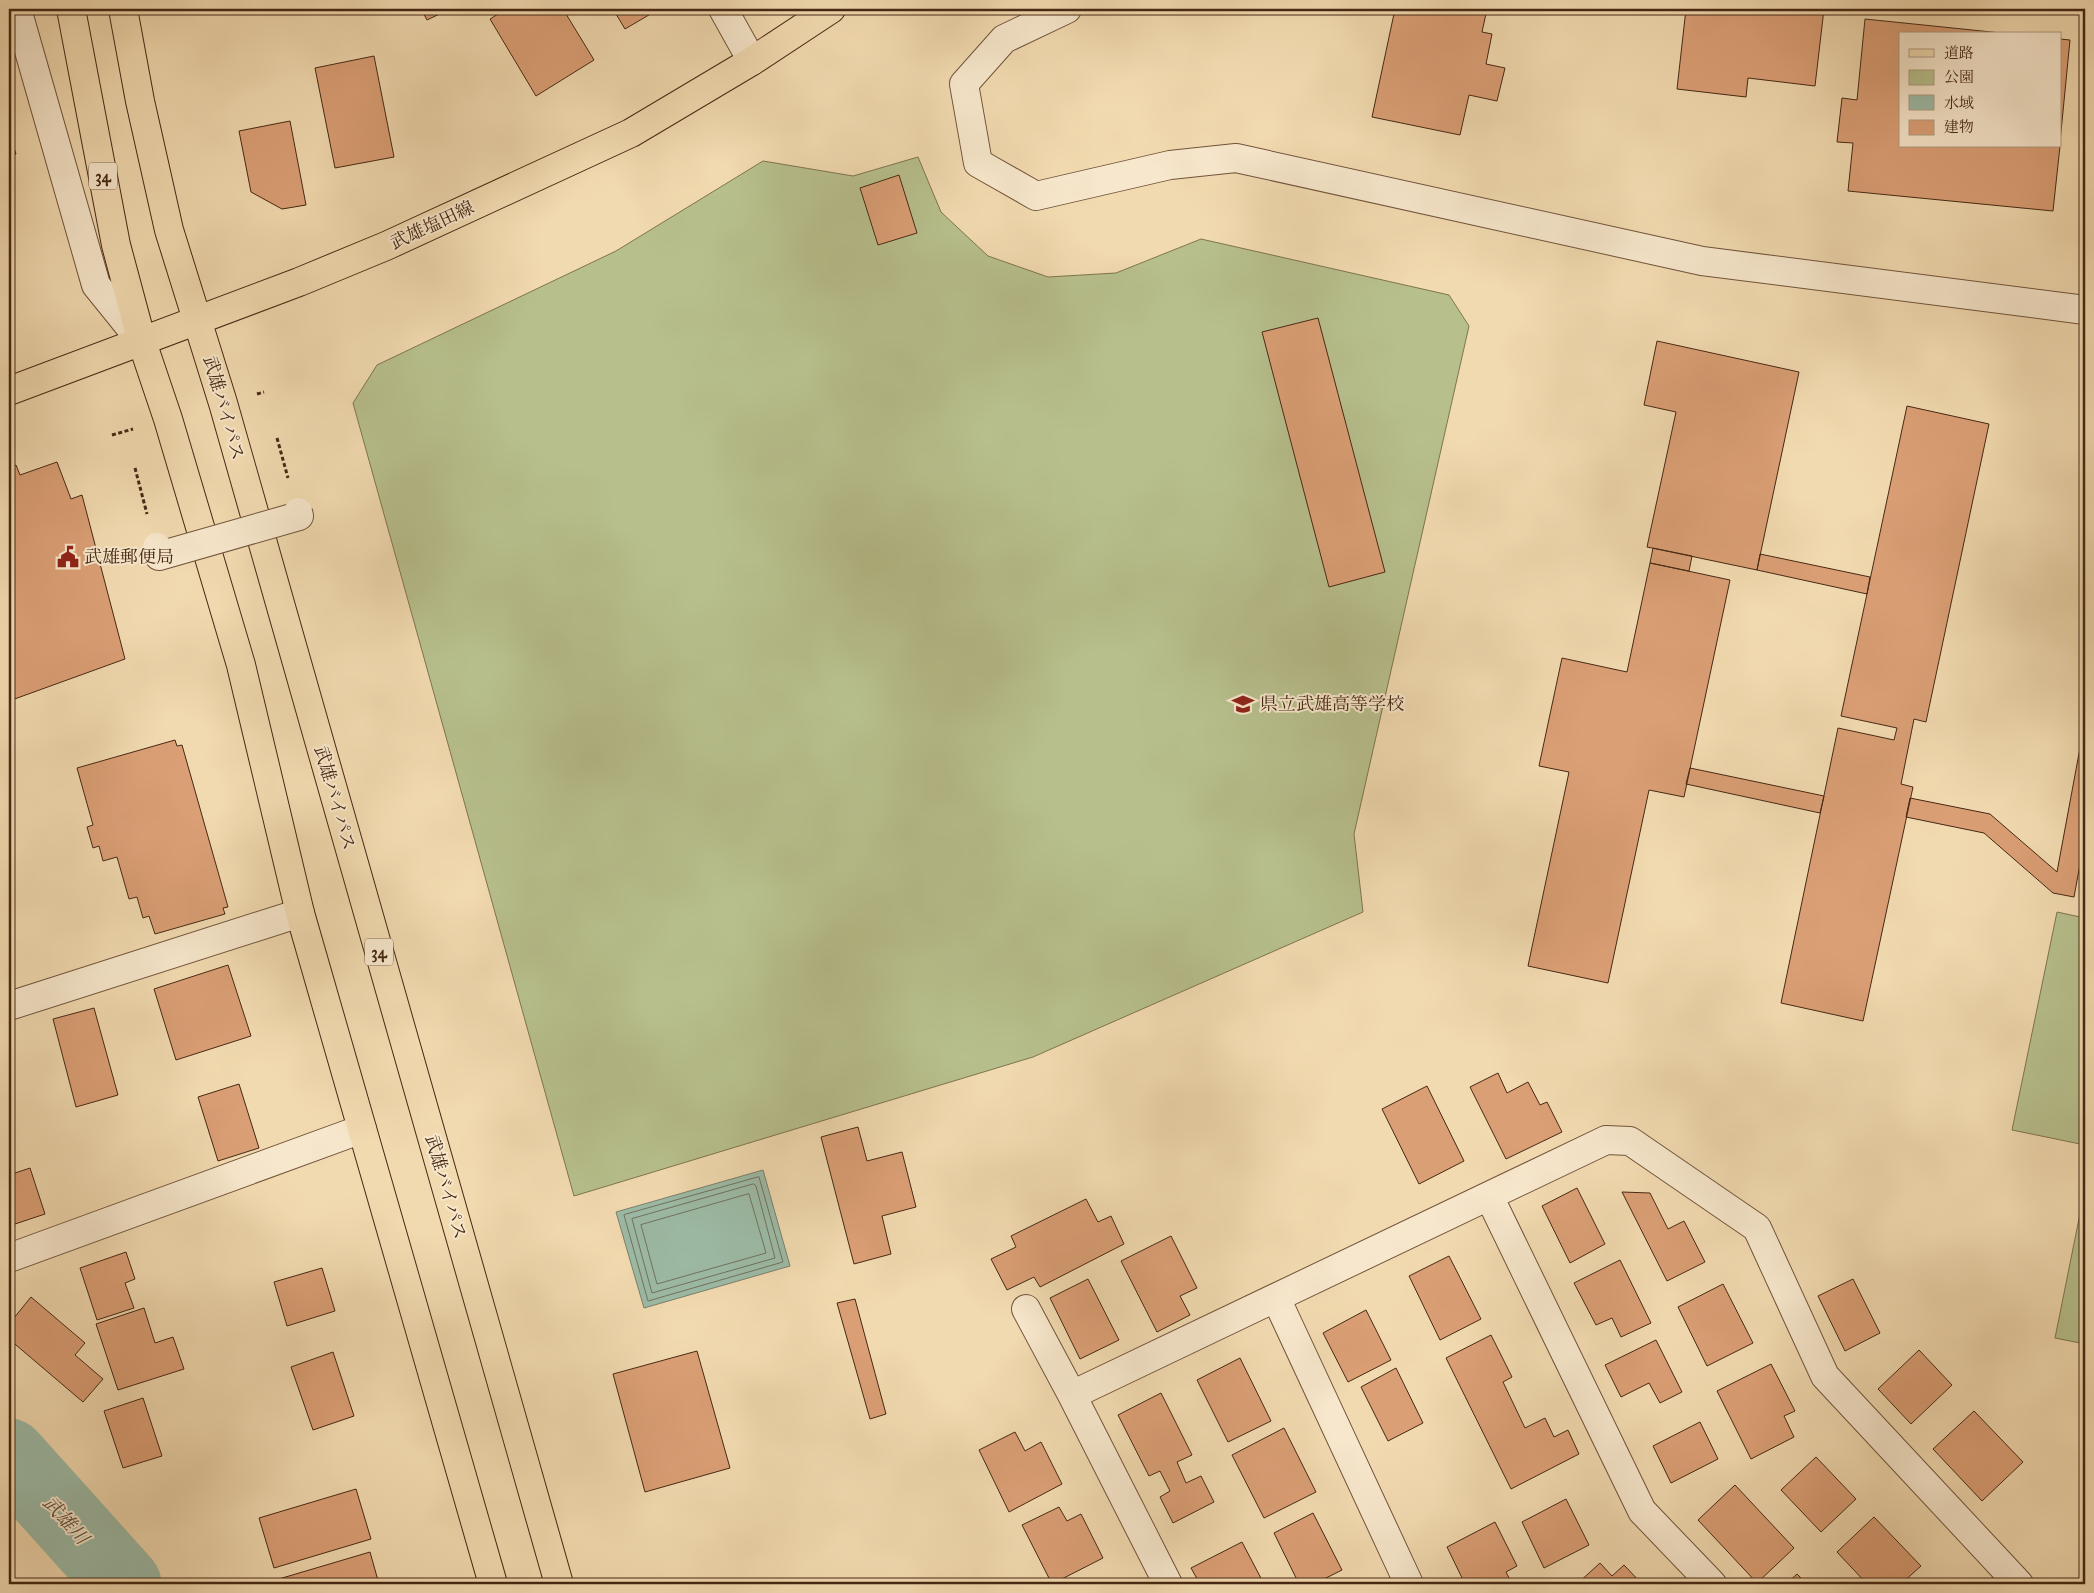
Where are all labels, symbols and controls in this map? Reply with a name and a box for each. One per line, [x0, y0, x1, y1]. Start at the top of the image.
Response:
legend [1899, 32, 2062, 148]
text: 道路 [1944, 44, 1974, 62]
text: 公園 [1944, 68, 1974, 86]
text: 水域 [1944, 94, 1974, 112]
text: 建物 [1944, 118, 1974, 136]
road number: 34 [89, 162, 117, 190]
street label: 武雄塩田線 [387, 196, 477, 254]
street label: 武雄バイパス [199, 353, 249, 463]
public building icon: 武雄郵便局 [55, 544, 81, 570]
place label: 武雄郵便局 [84, 546, 174, 568]
school or university icon: 県立武雄高等学校 [1230, 691, 1256, 717]
place label: 県立武雄高等学校 [1260, 693, 1404, 715]
street label: 武雄バイパス [310, 743, 360, 853]
road number: 34 [365, 939, 393, 966]
street label: 武雄バイパス [421, 1132, 471, 1242]
water label: 武雄川 [38, 1491, 95, 1550]

